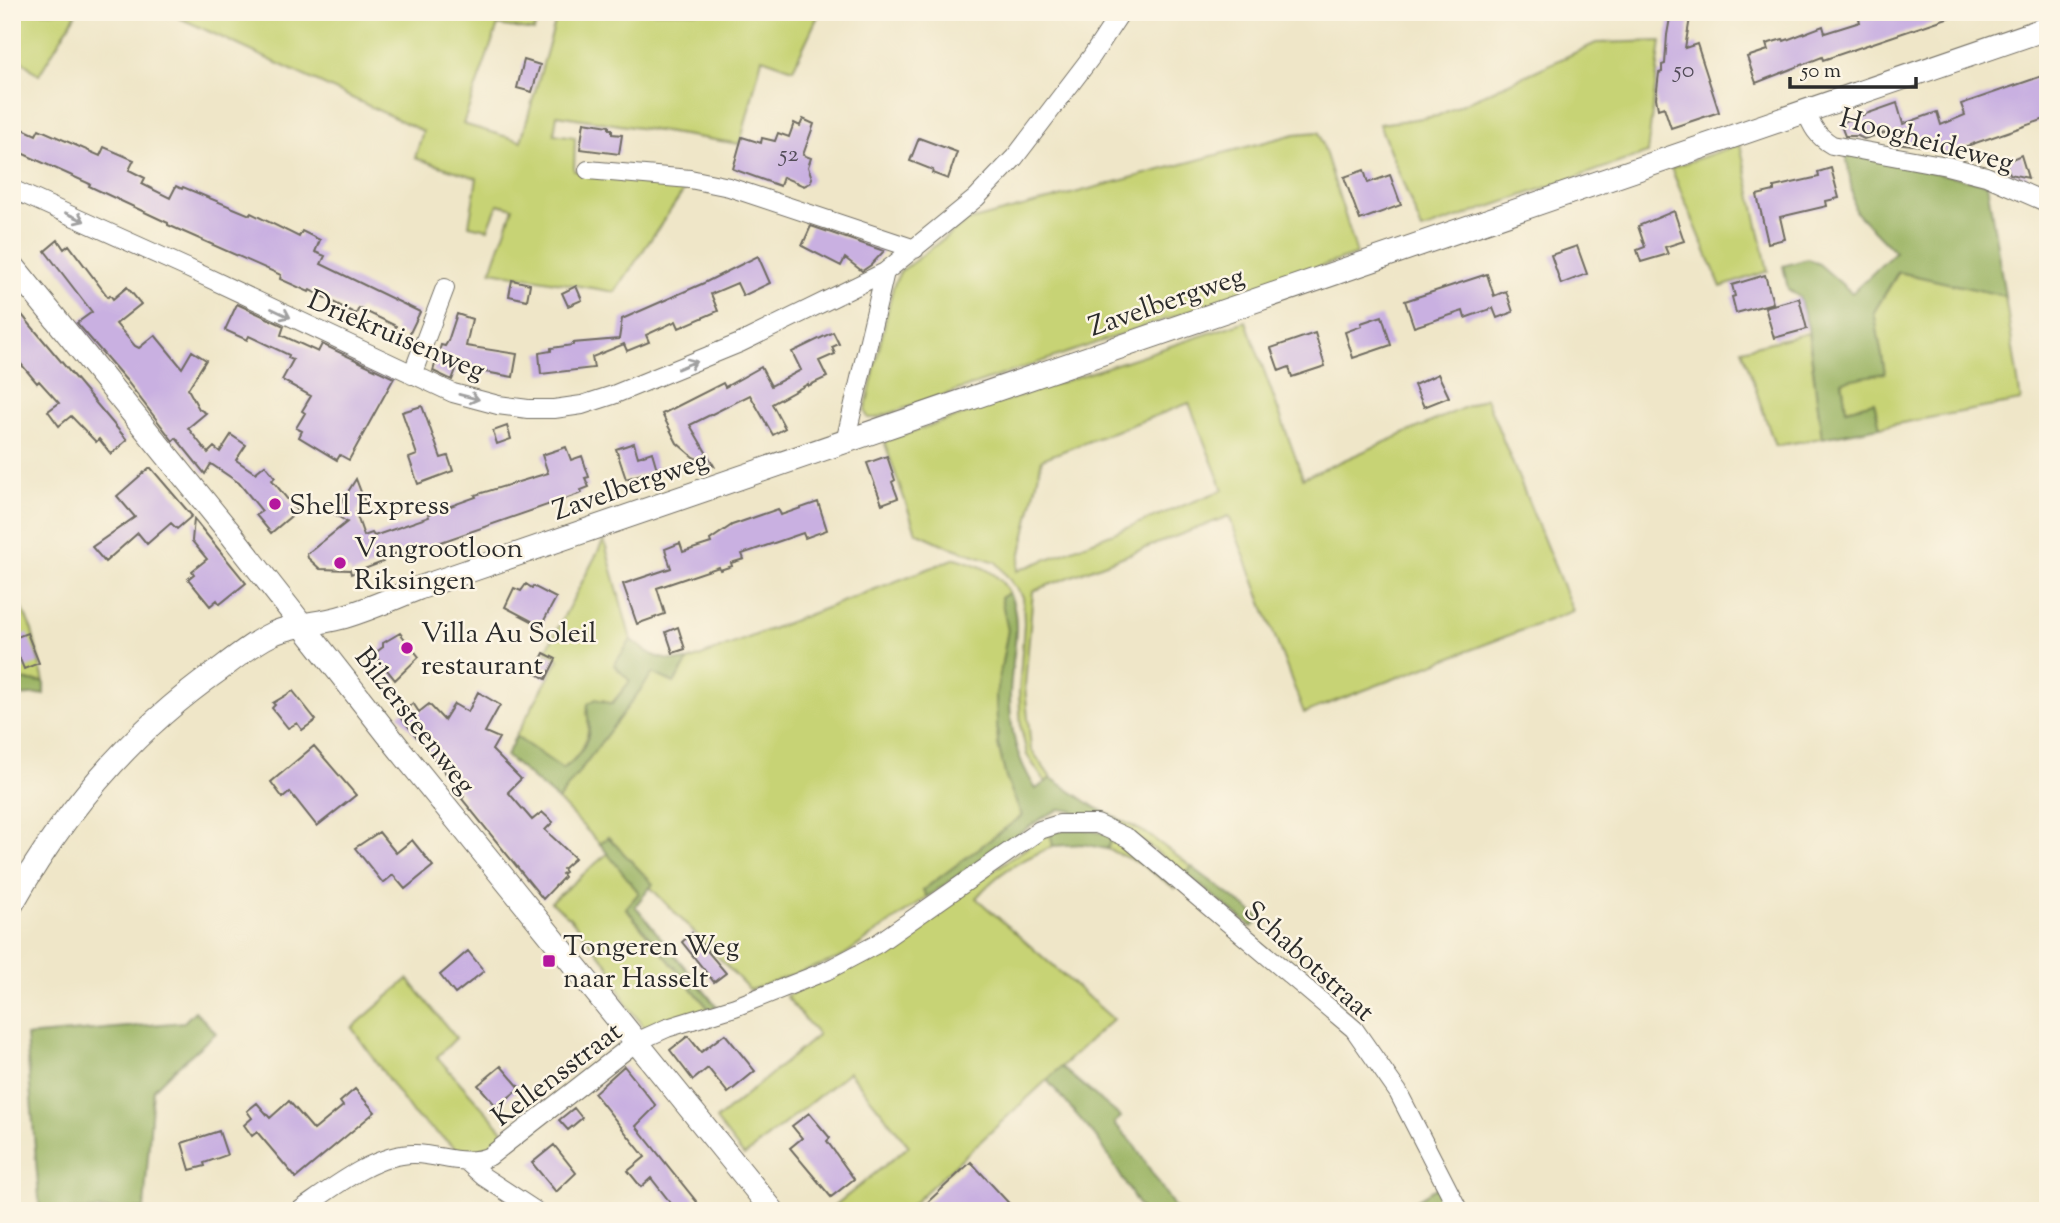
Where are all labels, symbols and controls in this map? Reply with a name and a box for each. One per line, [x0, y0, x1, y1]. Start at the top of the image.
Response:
scale bar [1790, 46, 1916, 90]
house number: 50 [1672, 54, 1694, 88]
text: 50 m [1800, 57, 1841, 87]
street label: Hoogheideweg [1835, 99, 2018, 184]
house number: 52 [777, 138, 799, 172]
one-way arrow [63, 211, 85, 224]
street label: Zavelbergweg [1084, 257, 1250, 348]
street label: Driekruisenweg [301, 281, 491, 392]
one-way arrow [270, 306, 291, 320]
one-way arrow [676, 357, 697, 370]
one-way arrow [457, 391, 480, 404]
street label: Zavelbergweg [548, 441, 714, 532]
place label: Shell Express [289, 487, 449, 527]
marker: Shell Express [267, 496, 283, 512]
place label: Vangrootloon Riksingen [354, 530, 523, 602]
marker: Vangrootloon Riksingen [332, 555, 348, 571]
place label: Villa Au Soleil restaurant [421, 615, 597, 687]
street label: Bilzersteenweg [343, 640, 484, 804]
marker: Villa Au Soleil restaurant [399, 640, 415, 656]
street label: Schabotstraat [1233, 892, 1383, 1032]
place label: Tongeren Weg naar Hasselt [563, 928, 740, 1000]
marker: Tongeren Weg naar Hasselt [541, 953, 557, 969]
street label: Kellensstraat [484, 1013, 632, 1138]

